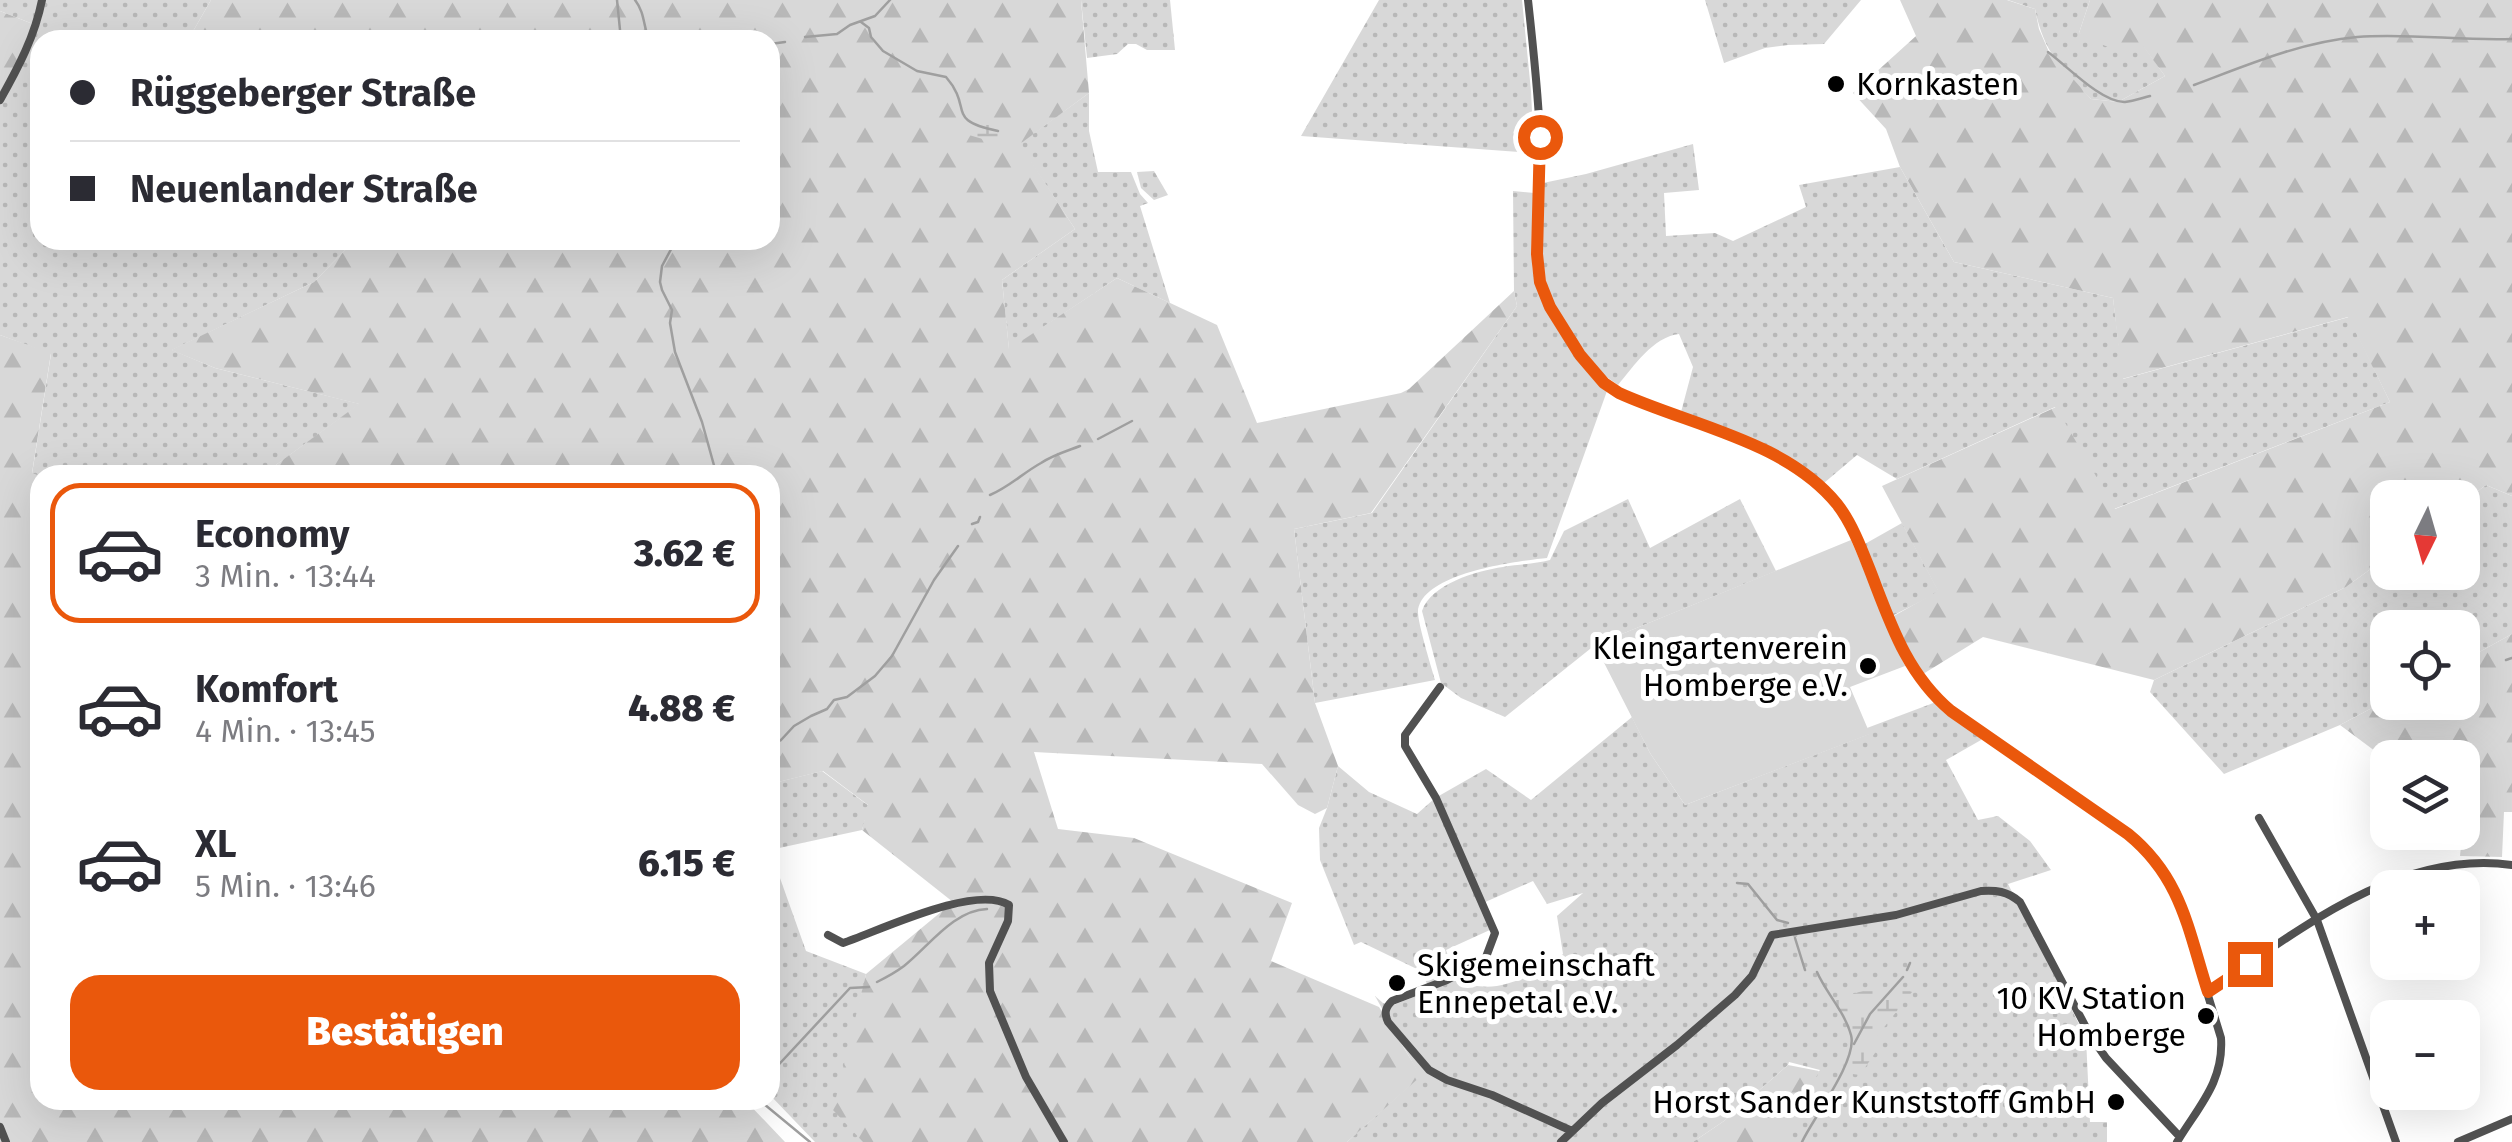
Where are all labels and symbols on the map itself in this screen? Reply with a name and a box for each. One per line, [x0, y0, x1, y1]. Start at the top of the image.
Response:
place label: Kornkasten [1856, 65, 2019, 103]
marker: Kornkasten [1825, 73, 1847, 95]
route start [1518, 115, 1563, 160]
north arrow [2370, 480, 2480, 590]
place label: Kleingartenverein Homberge e.V. [1592, 629, 1848, 704]
marker: Kleingartenverein Homberge e.V. [1857, 655, 1879, 677]
route end [2228, 942, 2273, 987]
place label: Skigemeinschaft Ennepetal e.V. [1417, 946, 1655, 1021]
marker: Skigemeinschaft Ennepetal e.V. [1386, 972, 1408, 994]
place label: 10 KV Station Homberge [1996, 979, 2186, 1054]
marker: 10 KV Station Homberge [2195, 1005, 2217, 1027]
place label: Horst Sander Kunststoff GmbH [1652, 1083, 2096, 1121]
marker: Horst Sander Kunststoff GmbH [2105, 1091, 2127, 1113]

